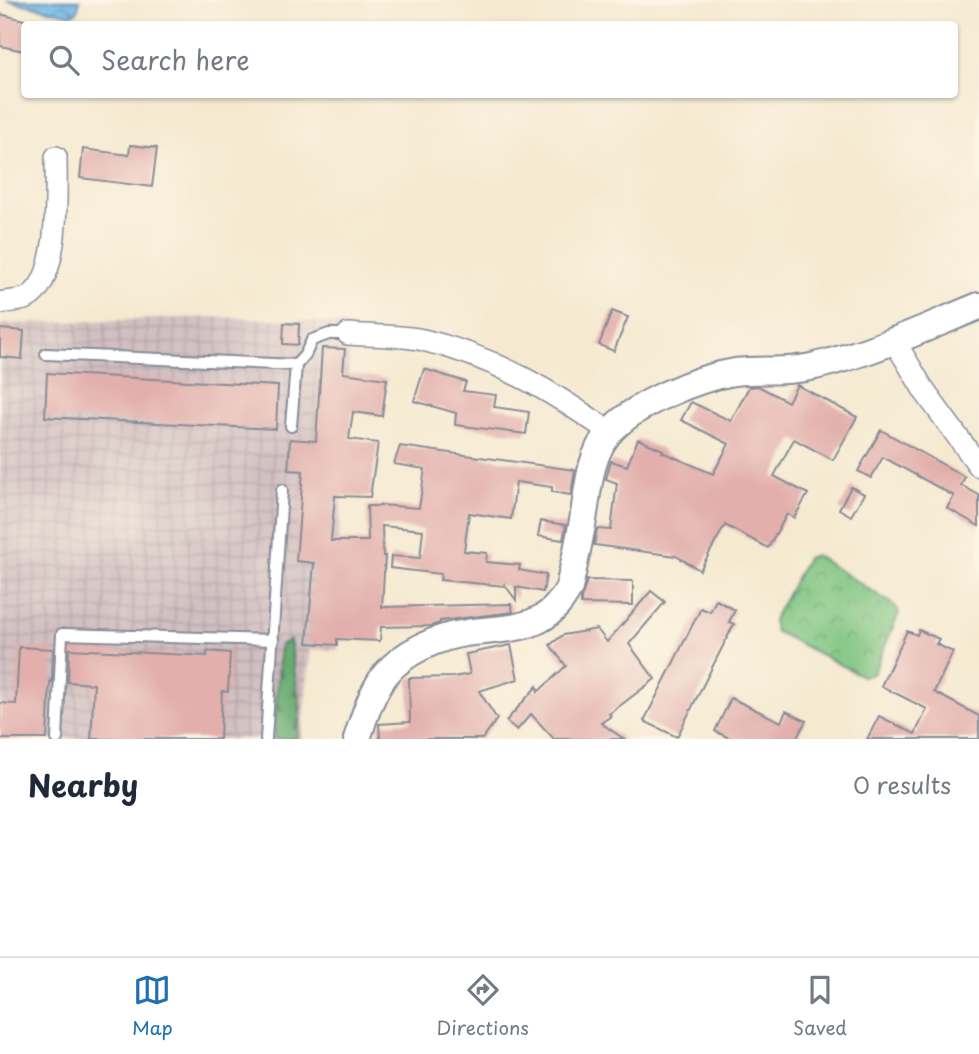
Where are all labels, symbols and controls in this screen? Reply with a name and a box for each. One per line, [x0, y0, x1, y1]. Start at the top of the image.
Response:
search box [21, 21, 958, 98]
text: Search here [101, 40, 250, 79]
icon: search [45, 41, 83, 79]
text: Nearby [28, 762, 138, 807]
text: 0 results [853, 767, 951, 802]
tab: Map [132, 971, 173, 1041]
tab: Directions [437, 971, 529, 1041]
tab: Saved [793, 971, 847, 1041]

